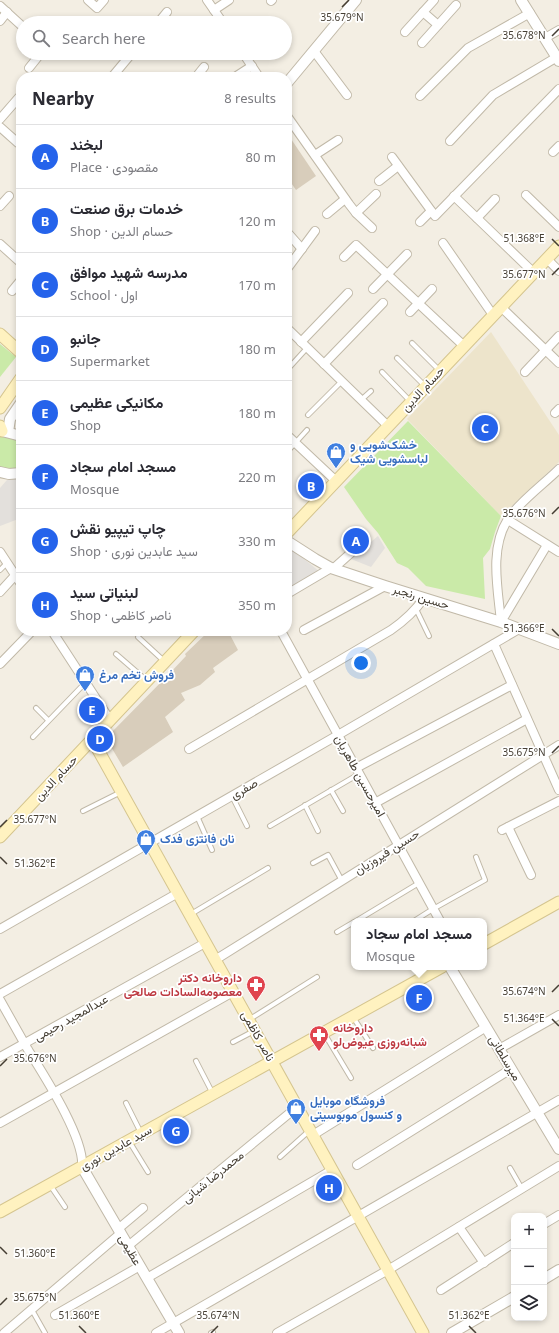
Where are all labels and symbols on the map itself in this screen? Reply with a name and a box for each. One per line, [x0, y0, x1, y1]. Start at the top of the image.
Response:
text: 35.679°N [320, 10, 364, 24]
text: 35.678°N [502, 28, 546, 42]
text: 51.368°E [503, 231, 545, 245]
text: 35.677°N [502, 267, 546, 281]
street label: حسام الدین [397, 362, 448, 415]
pin: C [472, 413, 498, 443]
place label: خشک‌شویی و لباسشویی شیک [350, 436, 428, 467]
shop icon: خشک‌شویی و لباسشویی شیک [325, 441, 347, 469]
pin: B [298, 471, 324, 501]
text: 35.676°N [502, 506, 546, 520]
pin: A [343, 526, 369, 556]
street label: حسین رنجبر [390, 580, 452, 613]
text: 51.366°E [503, 621, 545, 635]
your location [351, 653, 371, 673]
shop icon: فروش تخم مرغ [74, 664, 96, 692]
place label: فروش تخم مرغ [99, 666, 174, 683]
pin: E [79, 695, 105, 725]
pin: D [87, 724, 113, 754]
street label: امیرحسین طاهریان [331, 732, 390, 820]
text: 35.675°N [502, 745, 546, 759]
street label: حسام الدین [30, 751, 81, 804]
street label: صفری [227, 774, 261, 803]
text: 35.677°N [13, 812, 57, 826]
street label: حسین فیروزیان [351, 825, 423, 878]
shop icon: نان فانتزی فدک [135, 828, 157, 856]
place label: نان فانتزی فدک [160, 830, 235, 847]
text: 51.362°E [14, 856, 56, 870]
place label: داروخانه دکتر معصومه‌السادات صالحی [124, 969, 242, 1000]
pharmacy icon: داروخانه دکتر معصومه‌السادات صالحی [245, 974, 267, 1002]
pin: F [406, 983, 432, 1013]
text: 35.674°N [502, 984, 546, 998]
street label: عبدالمجید رحیمی [31, 990, 111, 1045]
street label: ناصر کاظمی [238, 1007, 279, 1064]
text: 51.364°E [503, 1011, 545, 1025]
place label: داروخانه شبانه‌روزی عیوض‌لو [333, 1019, 427, 1050]
pharmacy icon: داروخانه شبانه‌روزی عیوض‌لو [308, 1024, 330, 1052]
street label: میرسلطانی [485, 1032, 526, 1084]
text: 35.676°N [13, 1051, 57, 1065]
place label: فروشگاه موبایل و کنسول موبوسیتی [310, 1092, 402, 1123]
shop icon: فروشگاه موبایل و کنسول موبوسیتی [285, 1097, 307, 1125]
pin: G [163, 1116, 189, 1146]
street label: سید عابدین نوری [77, 1121, 155, 1174]
street label: محمدرضا شبانی [178, 1146, 247, 1207]
pin: H [316, 1173, 342, 1203]
street label: عظیمی [115, 1231, 146, 1269]
text: 51.360°E [14, 1246, 56, 1260]
text: 35.675°N [13, 1290, 57, 1304]
text: 51.360°E [58, 1308, 100, 1322]
text: 35.674°N [196, 1308, 240, 1322]
text: 51.362°E [448, 1308, 490, 1322]

